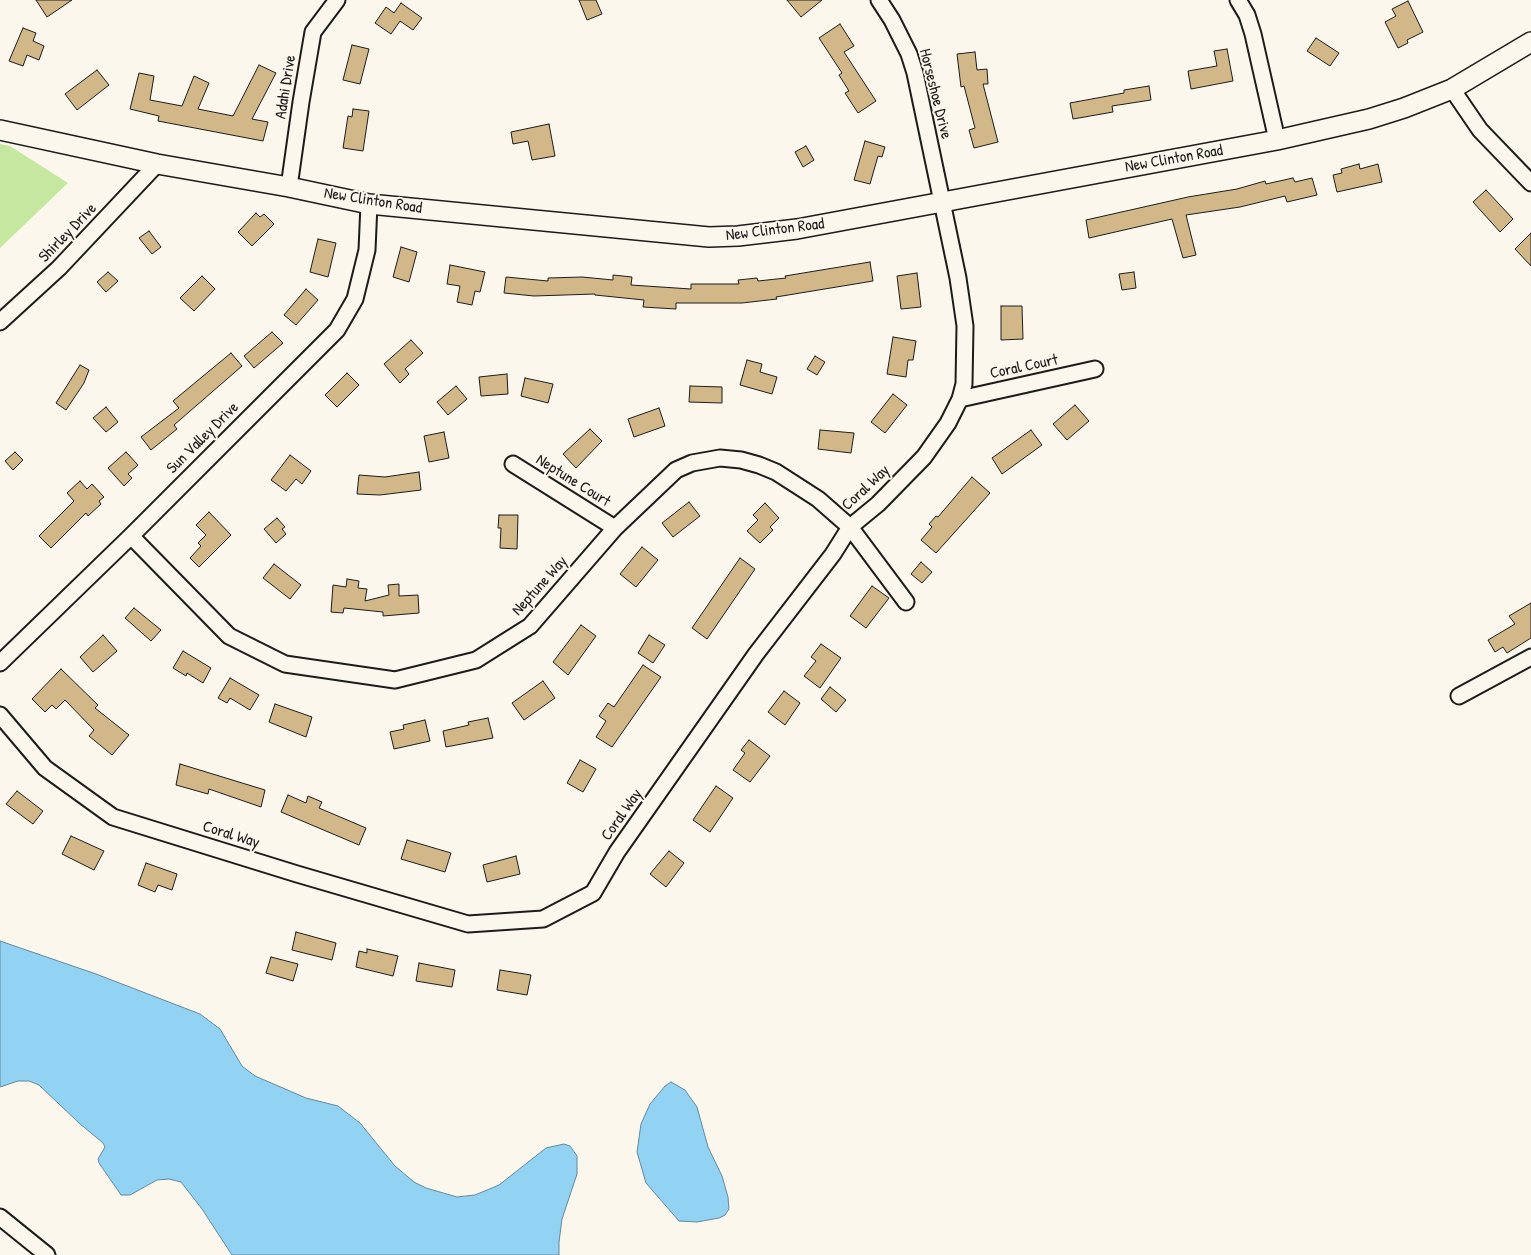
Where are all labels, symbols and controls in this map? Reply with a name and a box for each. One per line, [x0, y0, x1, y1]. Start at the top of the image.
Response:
street label: Horseshoe Drive [915, 47, 955, 141]
street label: Adahi Drive [271, 54, 301, 120]
street label: New Clinton Road [1124, 141, 1224, 177]
street label: New Clinton Road [323, 184, 423, 218]
street label: Shirley Drive [35, 199, 101, 267]
street label: New Clinton Road [725, 214, 825, 246]
street label: Coral Court [988, 350, 1060, 384]
street label: Sun Valley Drive [163, 398, 243, 478]
street label: Neptune Court [532, 451, 614, 511]
street label: Coral Way [838, 461, 894, 515]
street label: Neptune Way [508, 552, 572, 620]
street label: Coral Way [597, 786, 647, 844]
street label: Coral Way [200, 817, 262, 853]

